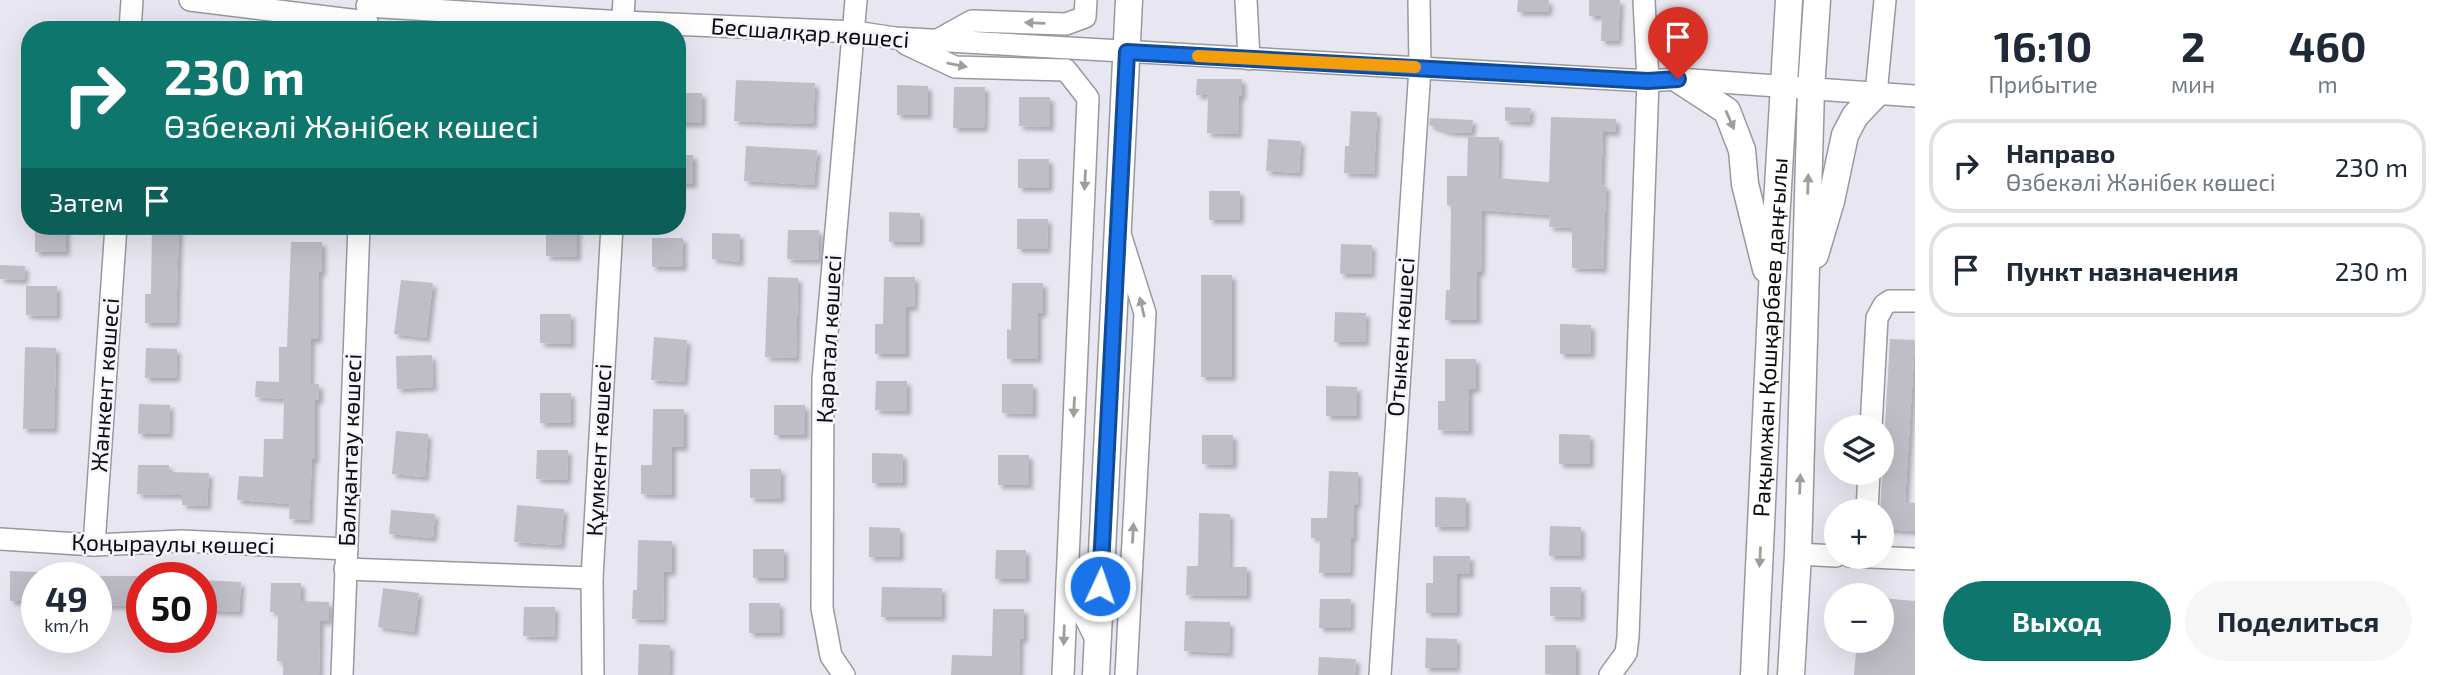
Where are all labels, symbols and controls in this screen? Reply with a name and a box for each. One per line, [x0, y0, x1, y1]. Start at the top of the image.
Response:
pin [1648, 7, 1708, 79]
street label: Бесшалқар көшесі [710, 11, 910, 53]
one-way arrow [1024, 17, 1046, 28]
icon: arrive [1659, 18, 1697, 56]
text: 16:10 [1994, 20, 2092, 70]
text: 2 [2181, 20, 2205, 70]
text: 460 [2289, 20, 2367, 70]
text: 230 m [164, 46, 305, 105]
icon: right [49, 49, 140, 140]
one-way arrow [947, 59, 969, 70]
text: Прибытие [1988, 70, 2098, 98]
text: мин [2171, 70, 2215, 98]
text: m [2317, 70, 2338, 98]
text: Өзбекәлі Жәнібек көшесі [164, 106, 539, 144]
one-way arrow [1724, 110, 1736, 130]
text: Направо [2006, 137, 2115, 168]
icon: right [1947, 147, 1985, 185]
text: 230 m [2335, 151, 2408, 182]
street label: Рақымжан Қошқарбаев даңғылы [1746, 157, 1793, 518]
text: Өзбекәлі Жәнібек көшесі [2006, 168, 2275, 196]
one-way arrow [1079, 169, 1090, 191]
one-way arrow [1802, 172, 1813, 194]
icon: arrive [138, 182, 176, 220]
text: Затем [49, 186, 124, 217]
icon: arrive [1947, 251, 1985, 289]
street label: Қаратал көшесі [810, 254, 846, 424]
text: Пункт назначения [2006, 255, 2239, 286]
text: 230 m [2335, 255, 2408, 286]
street label: Отыкен көшесі [1380, 256, 1420, 418]
one-way arrow [1136, 296, 1147, 318]
street label: Жанкент көшесі [84, 297, 124, 473]
street label: Балқантау көшесі [332, 353, 367, 547]
street label: Құмкент көшесі [579, 363, 617, 537]
one-way arrow [1068, 397, 1079, 419]
map controls [1824, 415, 1894, 653]
button: layers [1824, 415, 1894, 485]
one-way arrow [1794, 473, 1805, 495]
button: + [1824, 499, 1894, 569]
one-way arrow [1128, 522, 1139, 544]
street label: Қоңыраулы көшесі [71, 527, 275, 560]
one-way arrow [1754, 547, 1765, 569]
position arrow [1063, 549, 1137, 623]
speed limit sign: 50 [126, 562, 217, 653]
text: 49 [45, 577, 88, 619]
button: Выход [1943, 581, 2171, 661]
button: Поделиться [2185, 581, 2412, 661]
button: − [1824, 583, 1894, 653]
text: km/h [44, 614, 89, 636]
one-way arrow [1059, 624, 1070, 646]

